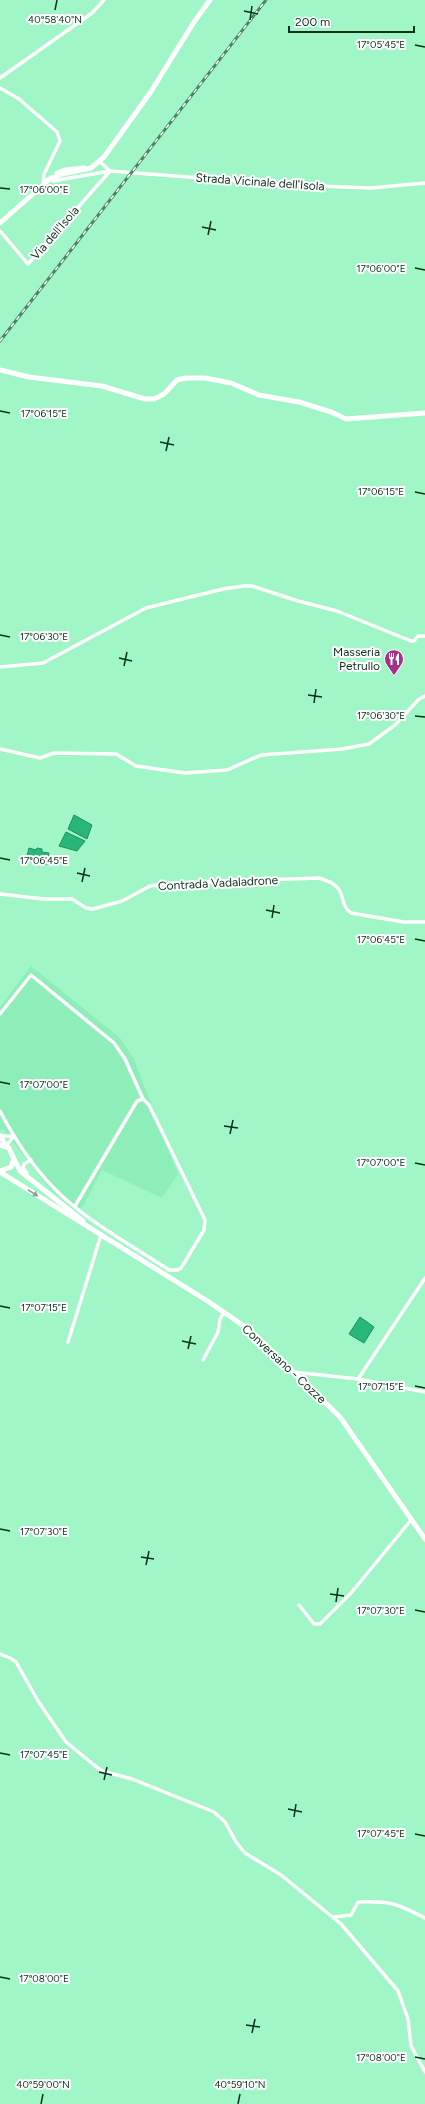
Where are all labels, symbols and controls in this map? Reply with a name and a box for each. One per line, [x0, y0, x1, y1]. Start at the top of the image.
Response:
scale bar [289, 8, 414, 34]
text: 40°58'40"N [28, 13, 82, 26]
text: 200 m [295, 15, 330, 29]
text: 17°05'45"E [357, 38, 405, 51]
street label: Strada Vicinale dell'Isola [195, 171, 325, 193]
text: 17°06'00"E [19, 183, 69, 196]
street label: Via dell'Isola [28, 203, 82, 263]
text: 17°06'00"E [356, 262, 406, 275]
text: 17°06'15"E [21, 407, 67, 420]
text: 17°06'15"E [358, 485, 404, 498]
text: 17°06'30"E [20, 630, 68, 643]
place label: Masseria Petrullo [333, 645, 380, 673]
restaurant icon: Masseria Petrullo [383, 648, 405, 676]
text: 17°06'30"E [357, 709, 405, 722]
text: 17°06'45"E [20, 854, 68, 867]
street label: Contrada Vadaladrone [158, 873, 279, 893]
text: 17°06'45"E [357, 933, 405, 946]
text: 17°07'00"E [20, 1078, 69, 1091]
text: 17°07'00"E [357, 1156, 406, 1169]
one-way arrow [27, 1189, 39, 1196]
text: 17°07'15"E [21, 1301, 67, 1314]
street label: Conversano - Cozze [239, 1322, 329, 1407]
text: 17°07'15"E [358, 1380, 404, 1393]
text: 17°07'30"E [20, 1525, 68, 1538]
text: 17°07'30"E [357, 1604, 405, 1617]
text: 17°07'45"E [20, 1748, 68, 1761]
text: 17°07'45"E [357, 1827, 405, 1840]
text: 17°08'00"E [19, 1972, 69, 1985]
text: 17°08'00"E [356, 2051, 406, 2064]
text: 40°59'00"N [16, 2078, 70, 2091]
text: 40°59'10"N [214, 2078, 266, 2091]

